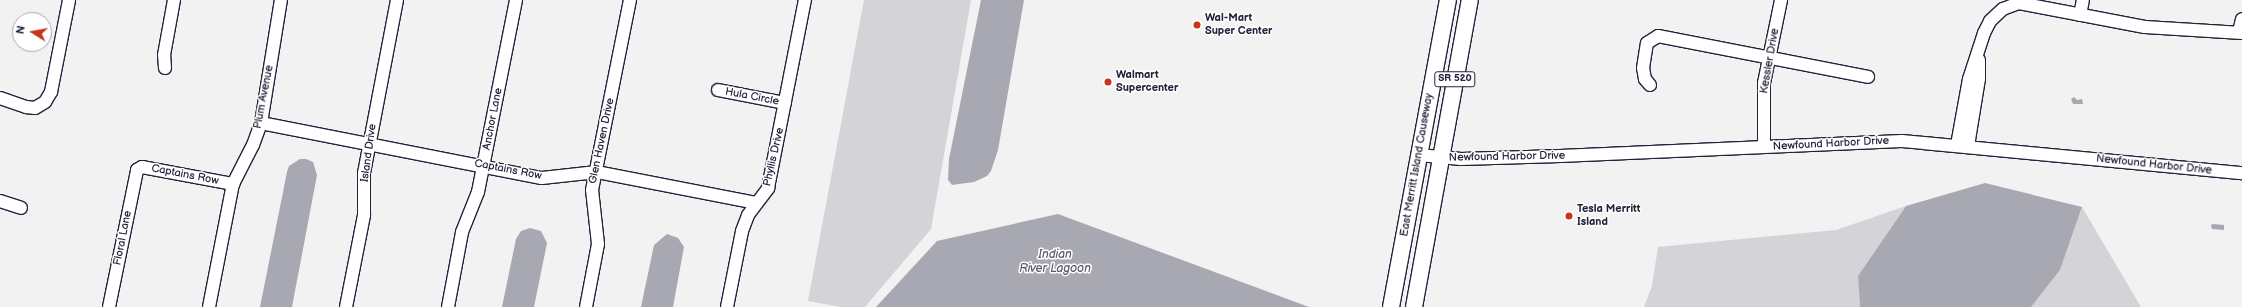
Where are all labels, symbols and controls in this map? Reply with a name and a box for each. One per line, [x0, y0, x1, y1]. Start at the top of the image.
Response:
north arrow [12, 12, 52, 52]
place label: Wal-Mart Super Center [1205, 12, 1272, 38]
marker: Wal-Mart Super Center [1192, 20, 1202, 30]
text: N [14, 25, 28, 35]
street label: Kessler Drive [1758, 27, 1782, 95]
street label: Plum Avenue [251, 64, 277, 130]
place label: Walmart Supercenter [1116, 69, 1178, 95]
road number: SR 520 [1434, 71, 1476, 87]
marker: Walmart Supercenter [1103, 77, 1113, 87]
street label: Hula Circle [724, 85, 780, 109]
street label: Anchor Lane [481, 87, 505, 151]
street label: East Merritt Island Causeway [1398, 92, 1436, 238]
street label: Glen Haven Drive [586, 97, 618, 185]
street label: Island Drive [358, 123, 380, 183]
street label: Phyllis Drive [761, 126, 787, 188]
street label: Newfound Harbor Drive [1773, 134, 1889, 154]
street label: Newfound Harbor Drive [1449, 149, 1565, 165]
street label: Newfound Harbor Drive [2095, 152, 2213, 178]
street label: Captains Row [473, 157, 543, 183]
street label: Captains Row [150, 162, 220, 188]
place label: Tesla Merritt Island [1577, 203, 1640, 229]
street label: Floral Lane [111, 209, 135, 267]
marker: Tesla Merritt Island [1564, 211, 1574, 221]
water label: Indian River Lagoon [1019, 248, 1091, 276]

